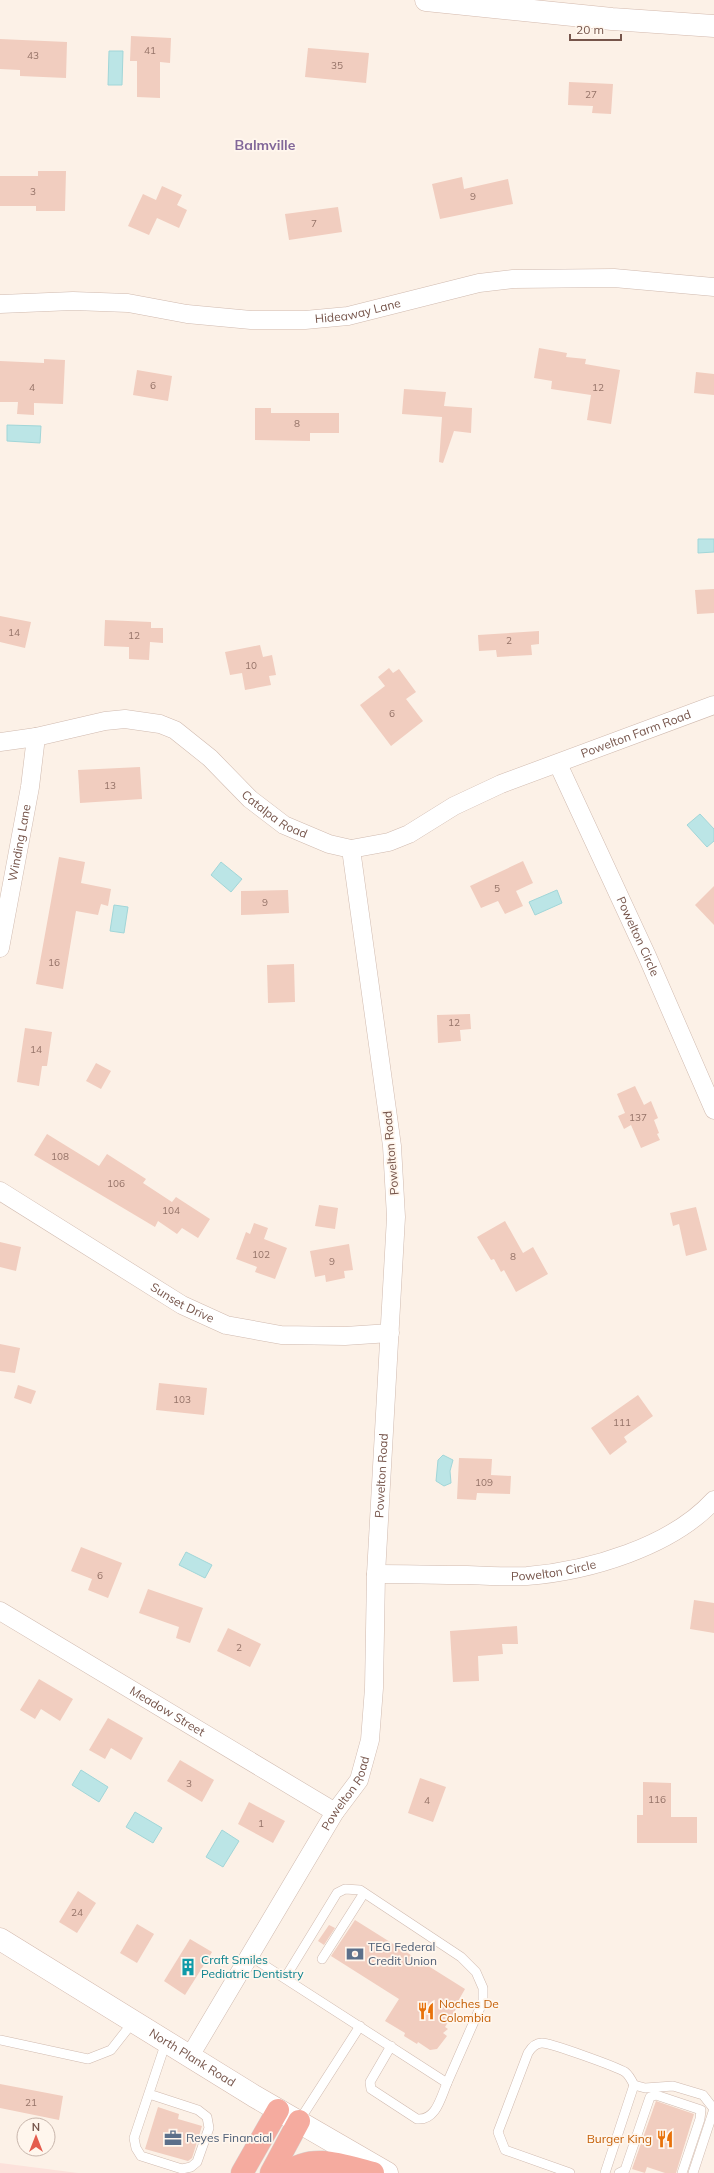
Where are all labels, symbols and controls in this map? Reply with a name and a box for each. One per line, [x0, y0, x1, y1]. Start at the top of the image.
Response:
scale bar [570, 16, 621, 42]
text: 20 m [576, 22, 604, 37]
house number: 41 [144, 44, 156, 57]
house number: 43 [27, 49, 39, 62]
house number: 35 [331, 59, 343, 72]
house number: 27 [585, 88, 597, 101]
district label: Balmville [235, 136, 296, 154]
house number: 3 [30, 185, 36, 198]
house number: 9 [470, 190, 476, 203]
house number: 7 [311, 217, 317, 230]
street label: Hideaway Lane [314, 295, 402, 326]
house number: 6 [150, 379, 156, 392]
house number: 4 [29, 381, 35, 394]
house number: 12 [592, 381, 604, 394]
house number: 8 [294, 417, 300, 430]
house number: 14 [8, 626, 20, 639]
house number: 12 [128, 629, 140, 642]
house number: 2 [506, 634, 512, 647]
house number: 10 [245, 659, 257, 672]
street label: Powelton Farm Road [578, 706, 693, 761]
house number: 6 [389, 707, 395, 720]
house number: 13 [104, 779, 116, 792]
street label: Catalpa Road [239, 787, 310, 841]
street label: Winding Lane [5, 803, 34, 882]
house number: 5 [494, 882, 500, 895]
street label: Powelton Circle [613, 894, 663, 978]
house number: 9 [262, 896, 268, 909]
house number: 16 [48, 956, 60, 969]
house number: 12 [448, 1016, 460, 1029]
house number: 14 [30, 1043, 42, 1056]
street label: Powelton Road [379, 1110, 402, 1196]
house number: 137 [629, 1111, 647, 1124]
house number: 108 [51, 1150, 69, 1163]
house number: 106 [107, 1177, 125, 1190]
house number: 104 [162, 1204, 180, 1217]
house number: 102 [252, 1248, 270, 1261]
house number: 8 [510, 1250, 516, 1263]
house number: 9 [329, 1255, 335, 1268]
street label: Sunset Drive [148, 1279, 217, 1326]
house number: 103 [173, 1393, 191, 1406]
house number: 111 [613, 1416, 631, 1429]
street label: Powelton Road [371, 1433, 391, 1518]
house number: 109 [475, 1476, 493, 1489]
street label: Powelton Circle [511, 1556, 598, 1583]
house number: 6 [97, 1569, 103, 1582]
house number: 2 [236, 1641, 242, 1654]
street label: Meadow Street [127, 1683, 208, 1739]
street label: Powelton Road [318, 1754, 372, 1833]
house number: 3 [186, 1777, 192, 1790]
house number: 116 [648, 1793, 666, 1806]
house number: 4 [424, 1794, 430, 1807]
house number: 1 [258, 1817, 264, 1830]
house number: 24 [71, 1906, 83, 1919]
place label: TEG Federal Credit Union [368, 1939, 437, 1968]
bank icon: TEG Federal Credit Union [345, 1944, 365, 1964]
place label: Craft Smiles Pediatric Dentistry [201, 1952, 304, 1981]
building icon: Craft Smiles Pediatric Dentistry [178, 1957, 198, 1977]
place label: Noches De Colombia [439, 1996, 499, 2025]
restaurant icon: Noches De Colombia [416, 2001, 436, 2021]
street label: North Plank Road [147, 2025, 238, 2090]
house number: 21 [25, 2096, 37, 2109]
north arrow [16, 2117, 56, 2157]
text: N [32, 2120, 40, 2134]
office icon: Reyes Financial [163, 2128, 183, 2148]
restaurant icon: Burger King [655, 2129, 675, 2149]
place label: Reyes Financial [186, 2130, 272, 2145]
place label: Burger King [587, 2131, 652, 2146]

